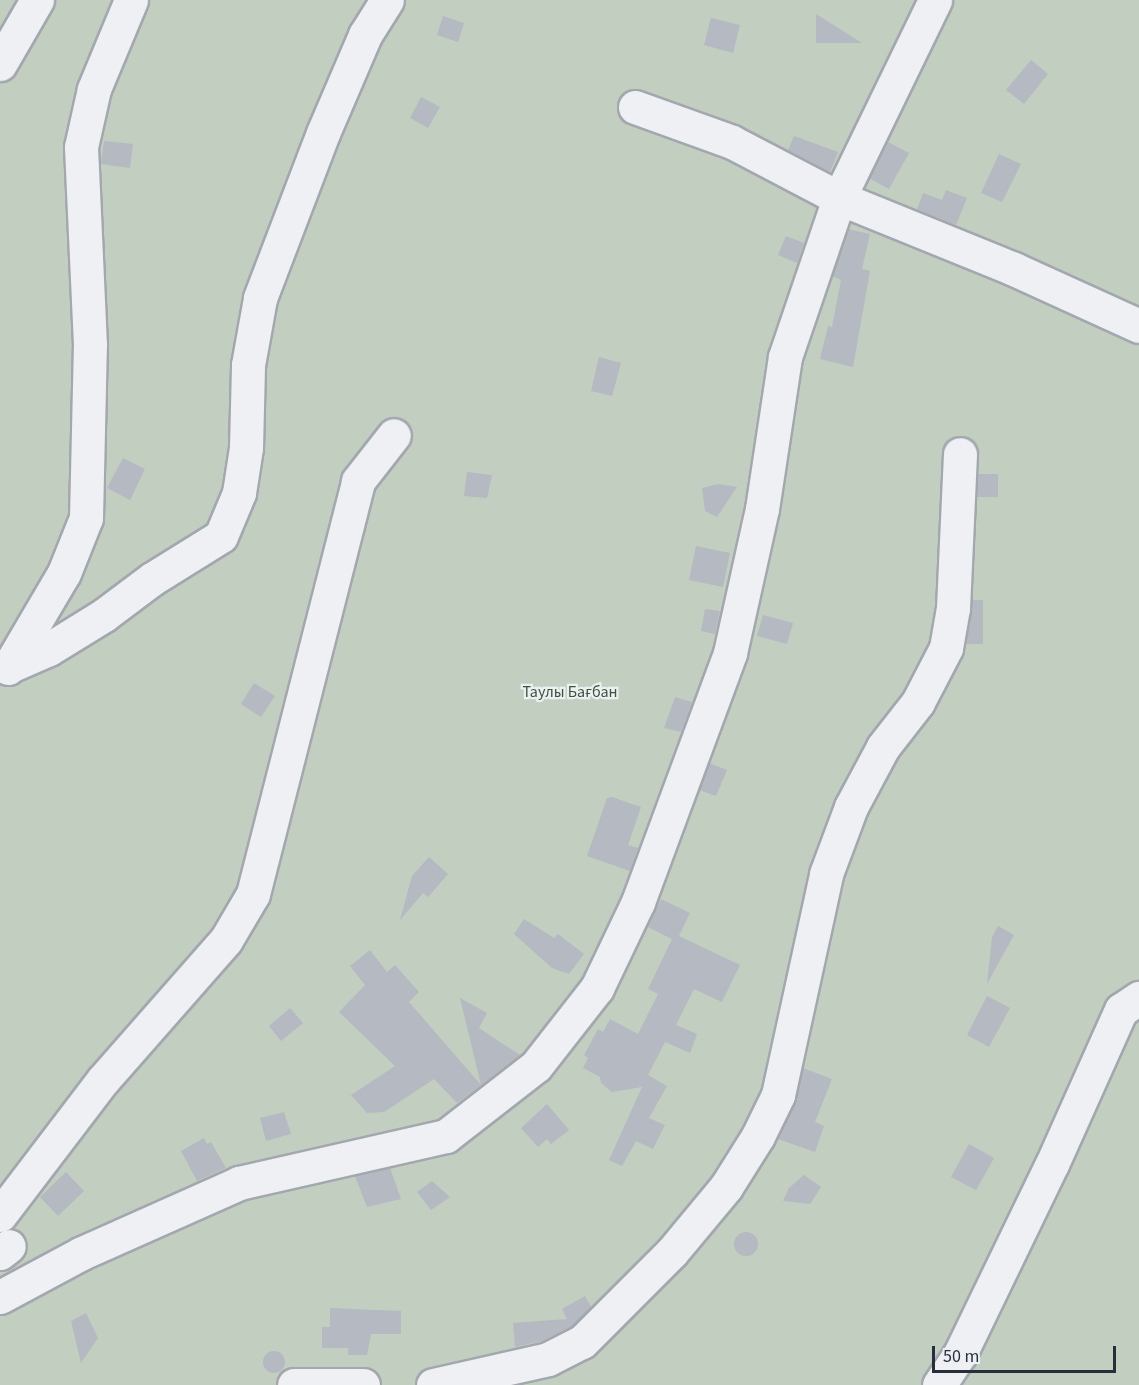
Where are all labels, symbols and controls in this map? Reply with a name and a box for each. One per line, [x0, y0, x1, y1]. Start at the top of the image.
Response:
park label: Таулы Бағбан [522, 682, 618, 702]
scale bar [935, 1334, 1120, 1372]
text: 50 m [943, 1344, 979, 1369]

